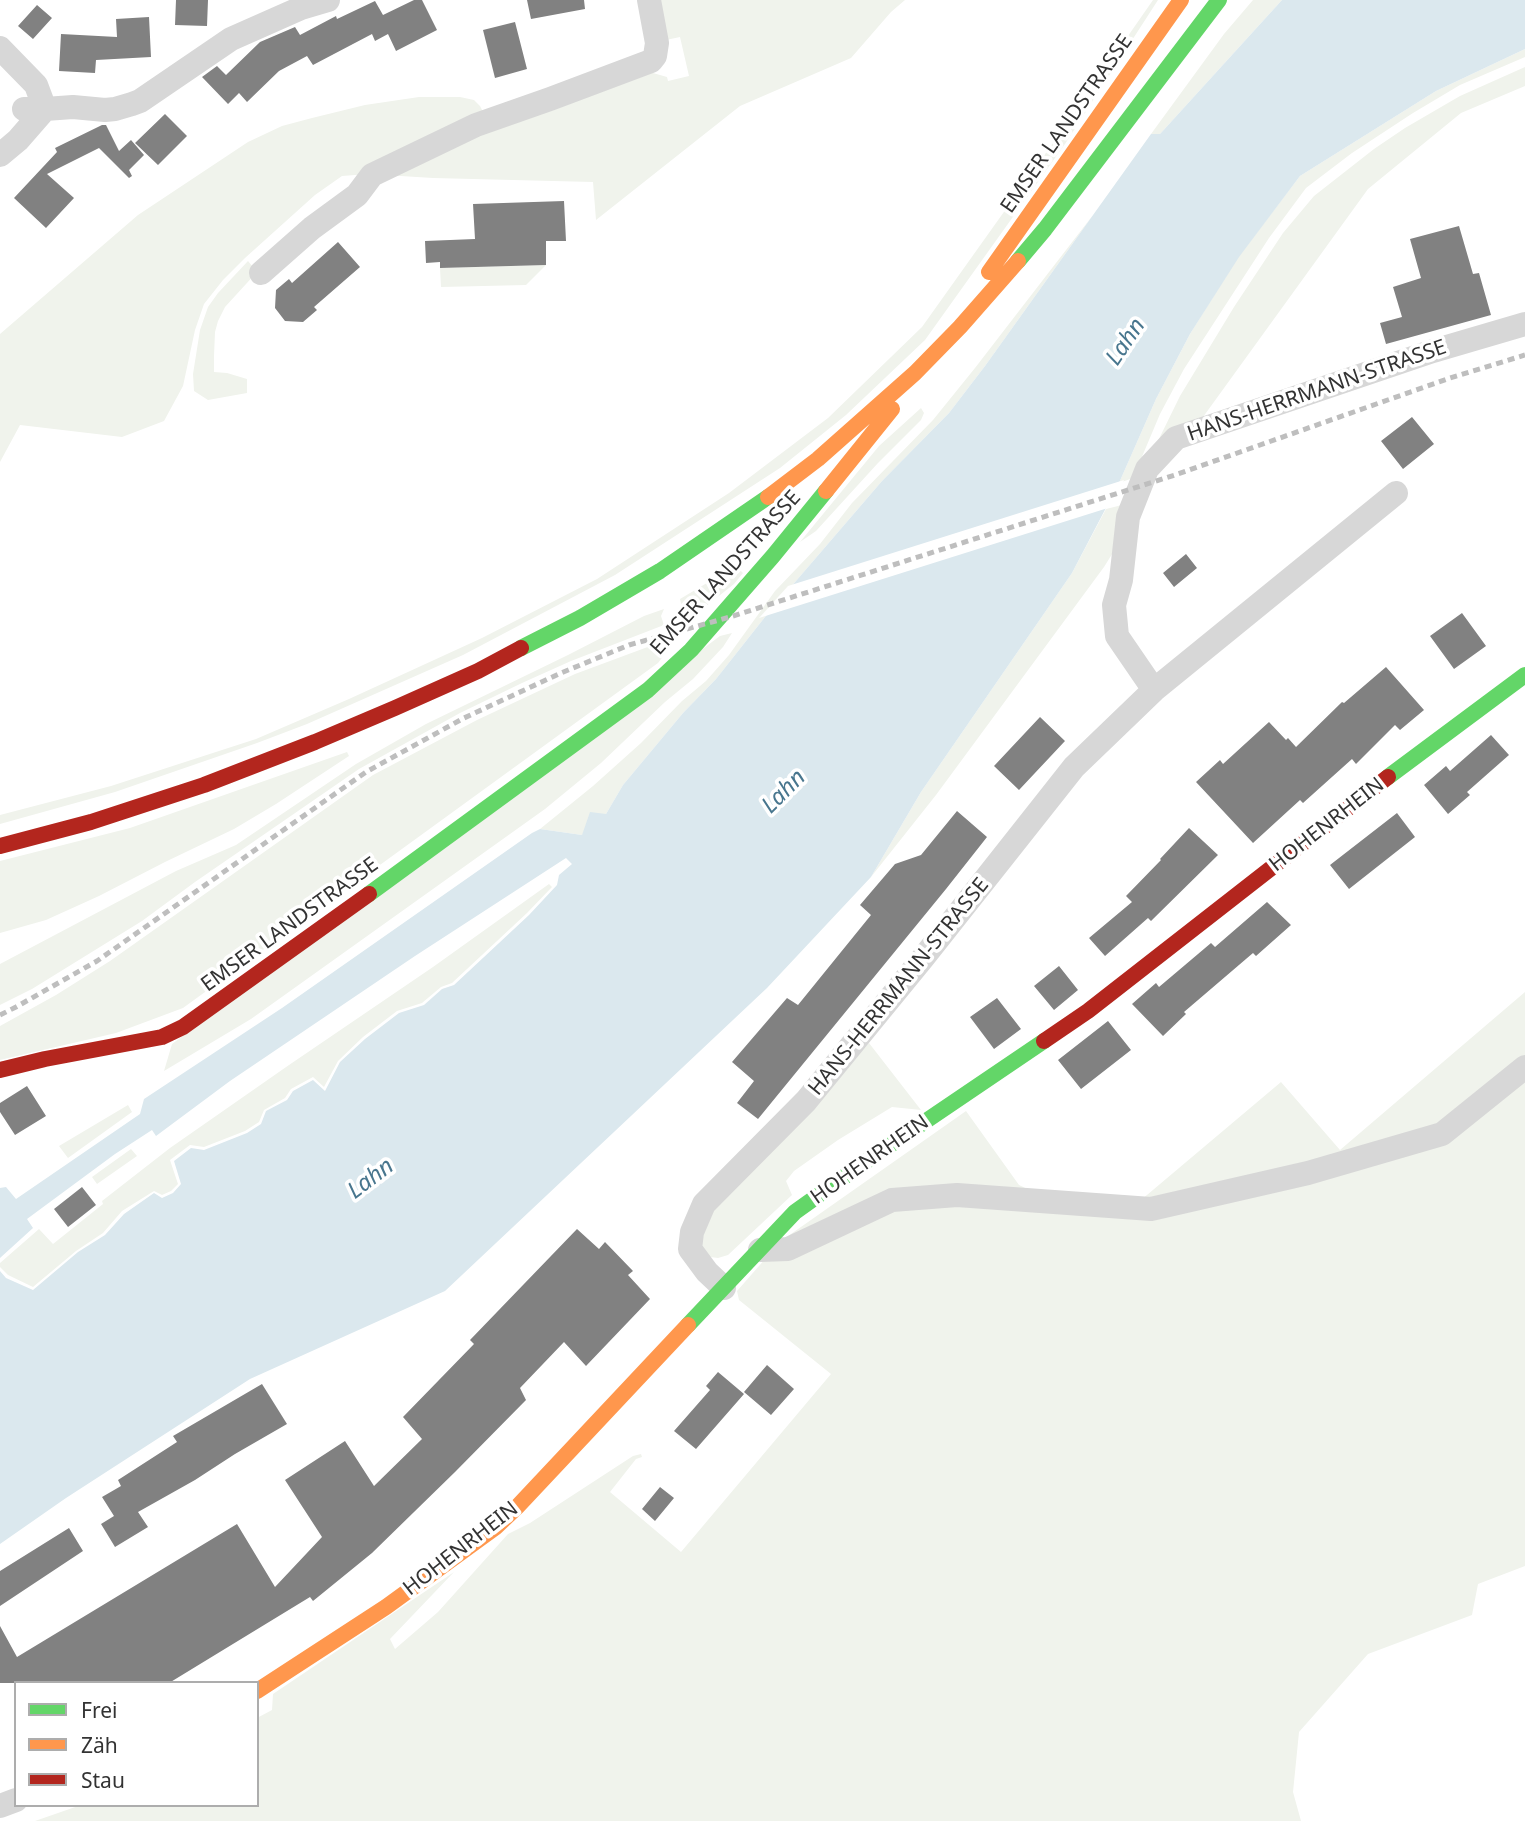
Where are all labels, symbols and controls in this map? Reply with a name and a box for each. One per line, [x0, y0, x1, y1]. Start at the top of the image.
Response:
street label: EMSER LANDSTRASSE [996, 30, 1138, 218]
water label: Lahn [1100, 313, 1152, 371]
street label: HANS-HERRMANN-STRASSE [1184, 335, 1450, 447]
street label: EMSER LANDSTRASSE [646, 486, 806, 660]
water label: Lahn [756, 764, 812, 820]
street label: HOHENRHEIN [1265, 772, 1389, 878]
street label: EMSER LANDSTRASSE [197, 852, 383, 998]
street label: HANS-HERRMANN-STRASSE [804, 873, 994, 1101]
street label: HOHENRHEIN [806, 1110, 934, 1210]
water label: Lahn [342, 1153, 400, 1205]
street label: HOHENRHEIN [399, 1496, 523, 1602]
legend [14, 1681, 259, 1807]
text: Frei [81, 1696, 117, 1724]
text: Zäh [81, 1731, 118, 1759]
text: Stau [81, 1766, 125, 1794]

